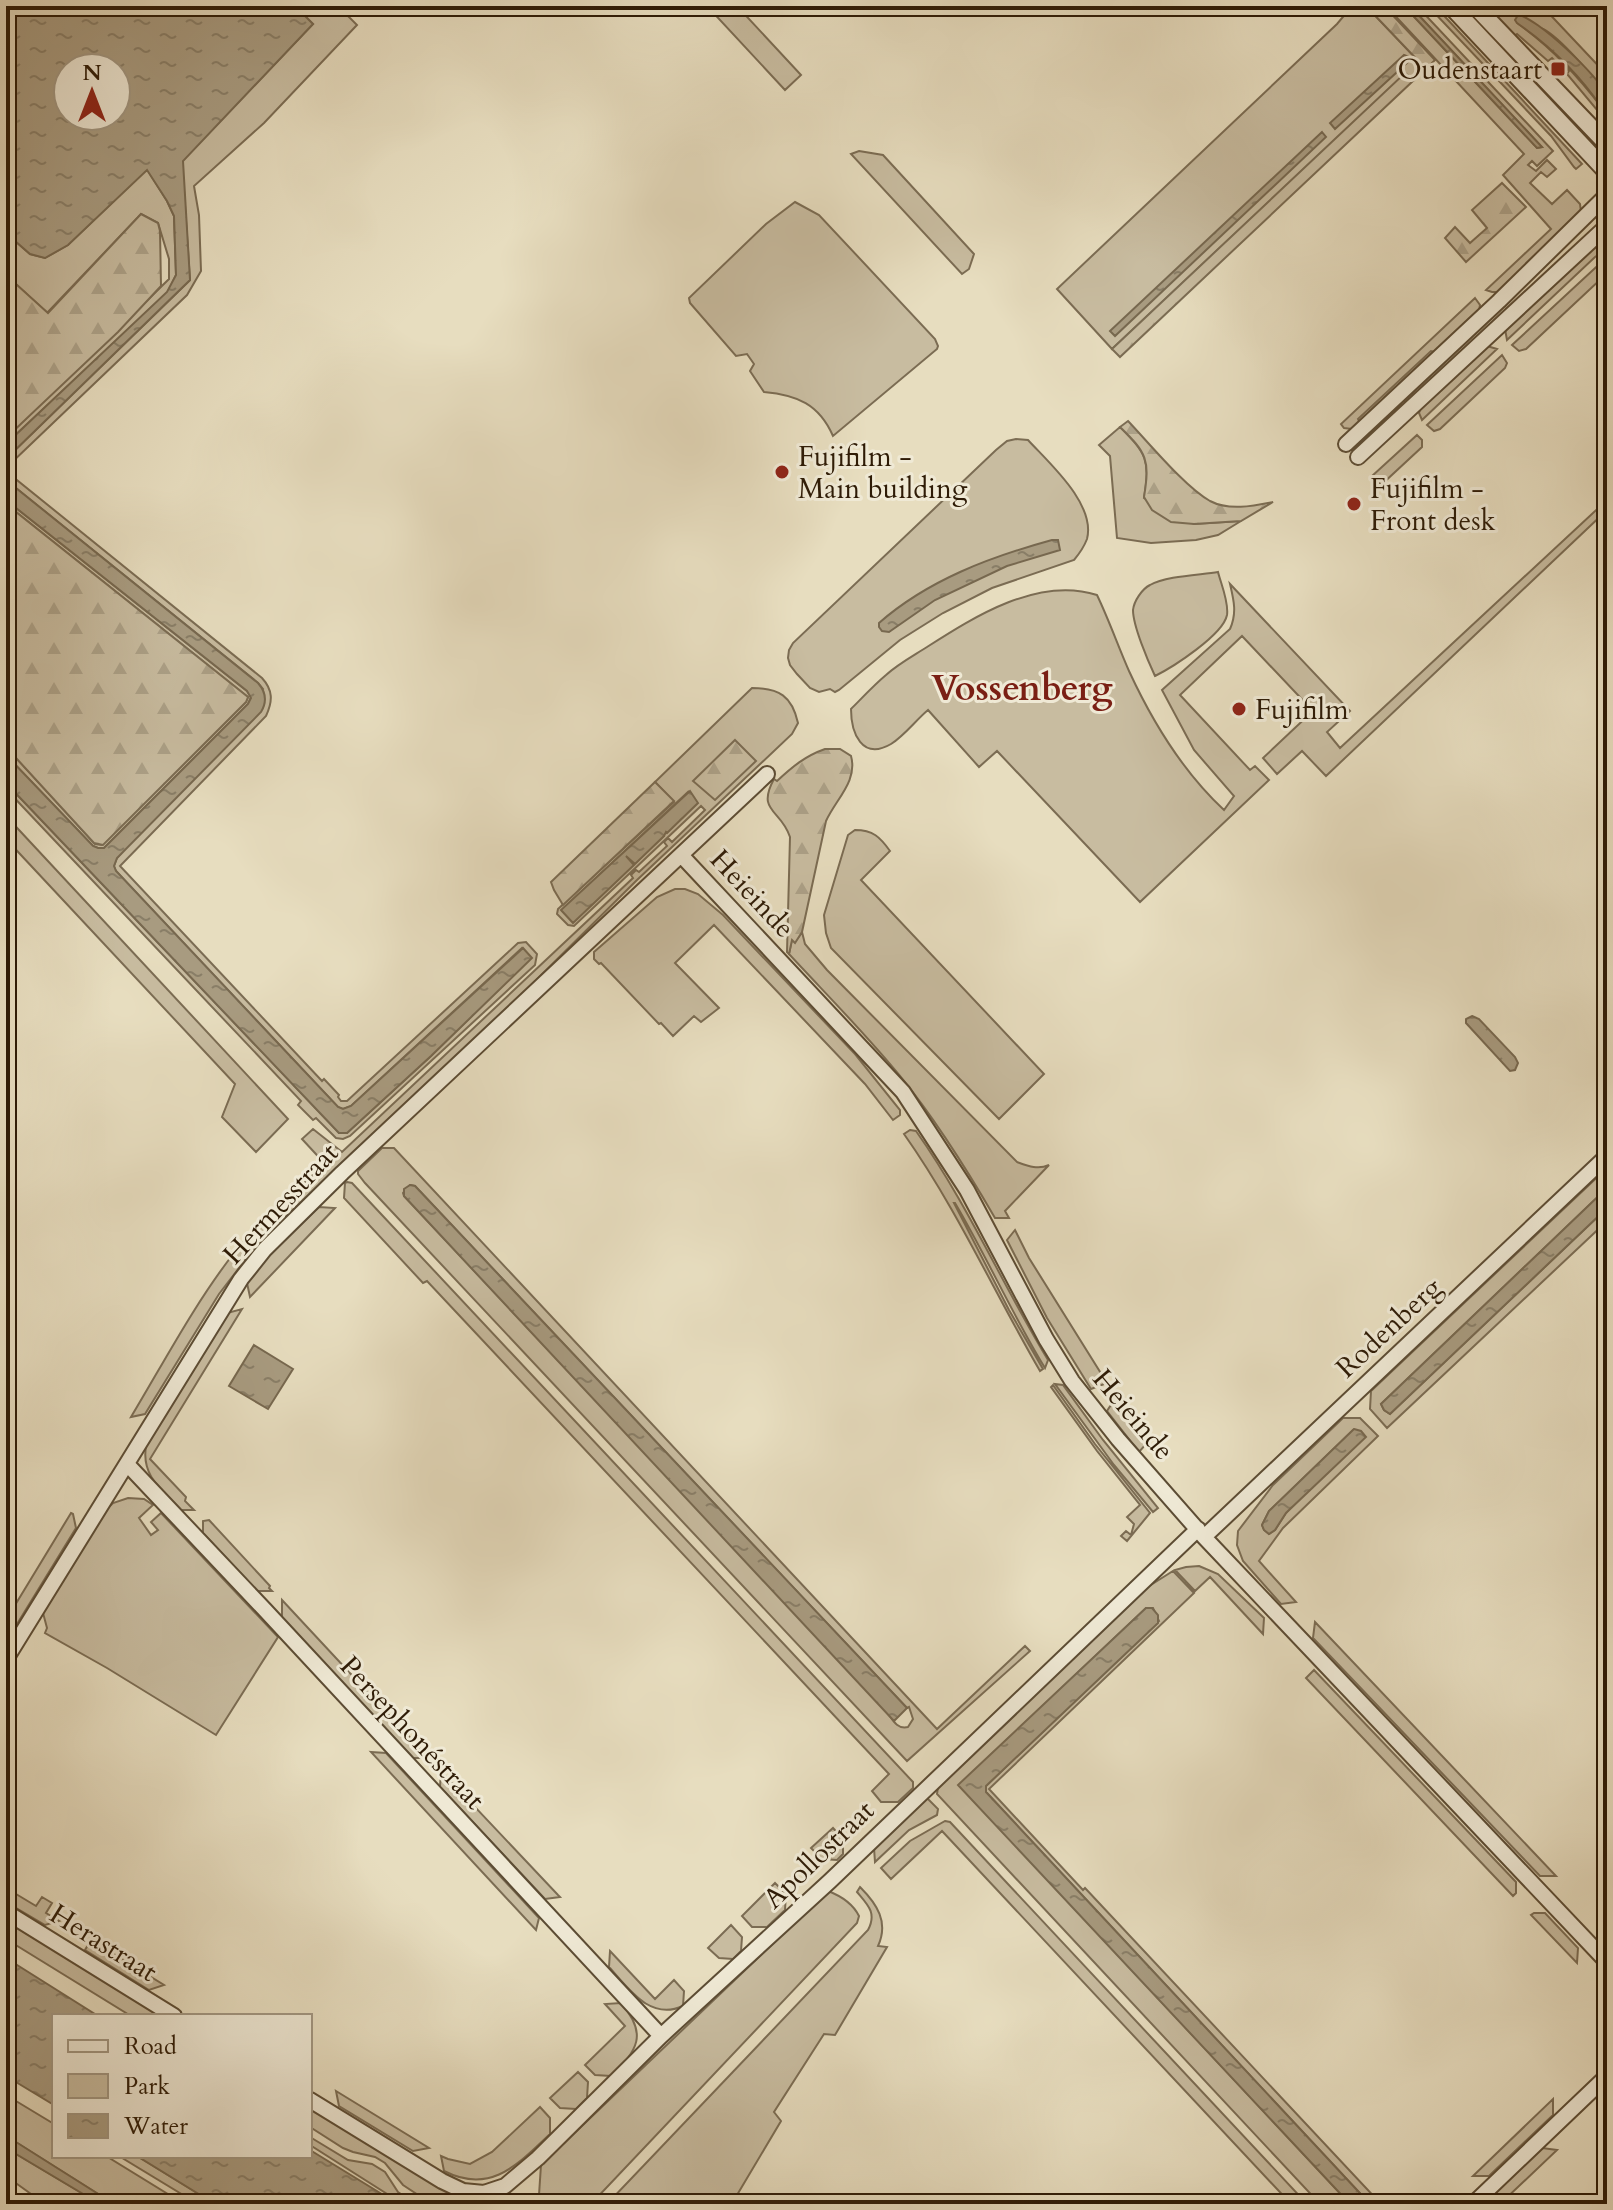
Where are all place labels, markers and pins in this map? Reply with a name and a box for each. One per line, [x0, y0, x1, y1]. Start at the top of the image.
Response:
place label: Oudenstaart [1397, 51, 1542, 89]
marker: Oudenstaart [1549, 60, 1567, 78]
place label: Fujifilm - Main building [798, 438, 968, 508]
marker: Fujifilm - Main building [773, 463, 791, 481]
place label: Fujifilm - Front desk [1370, 470, 1496, 540]
marker: Fujifilm - Front desk [1345, 495, 1363, 513]
place label: Fujifilm [1255, 691, 1349, 729]
marker: Fujifilm [1230, 700, 1248, 718]

